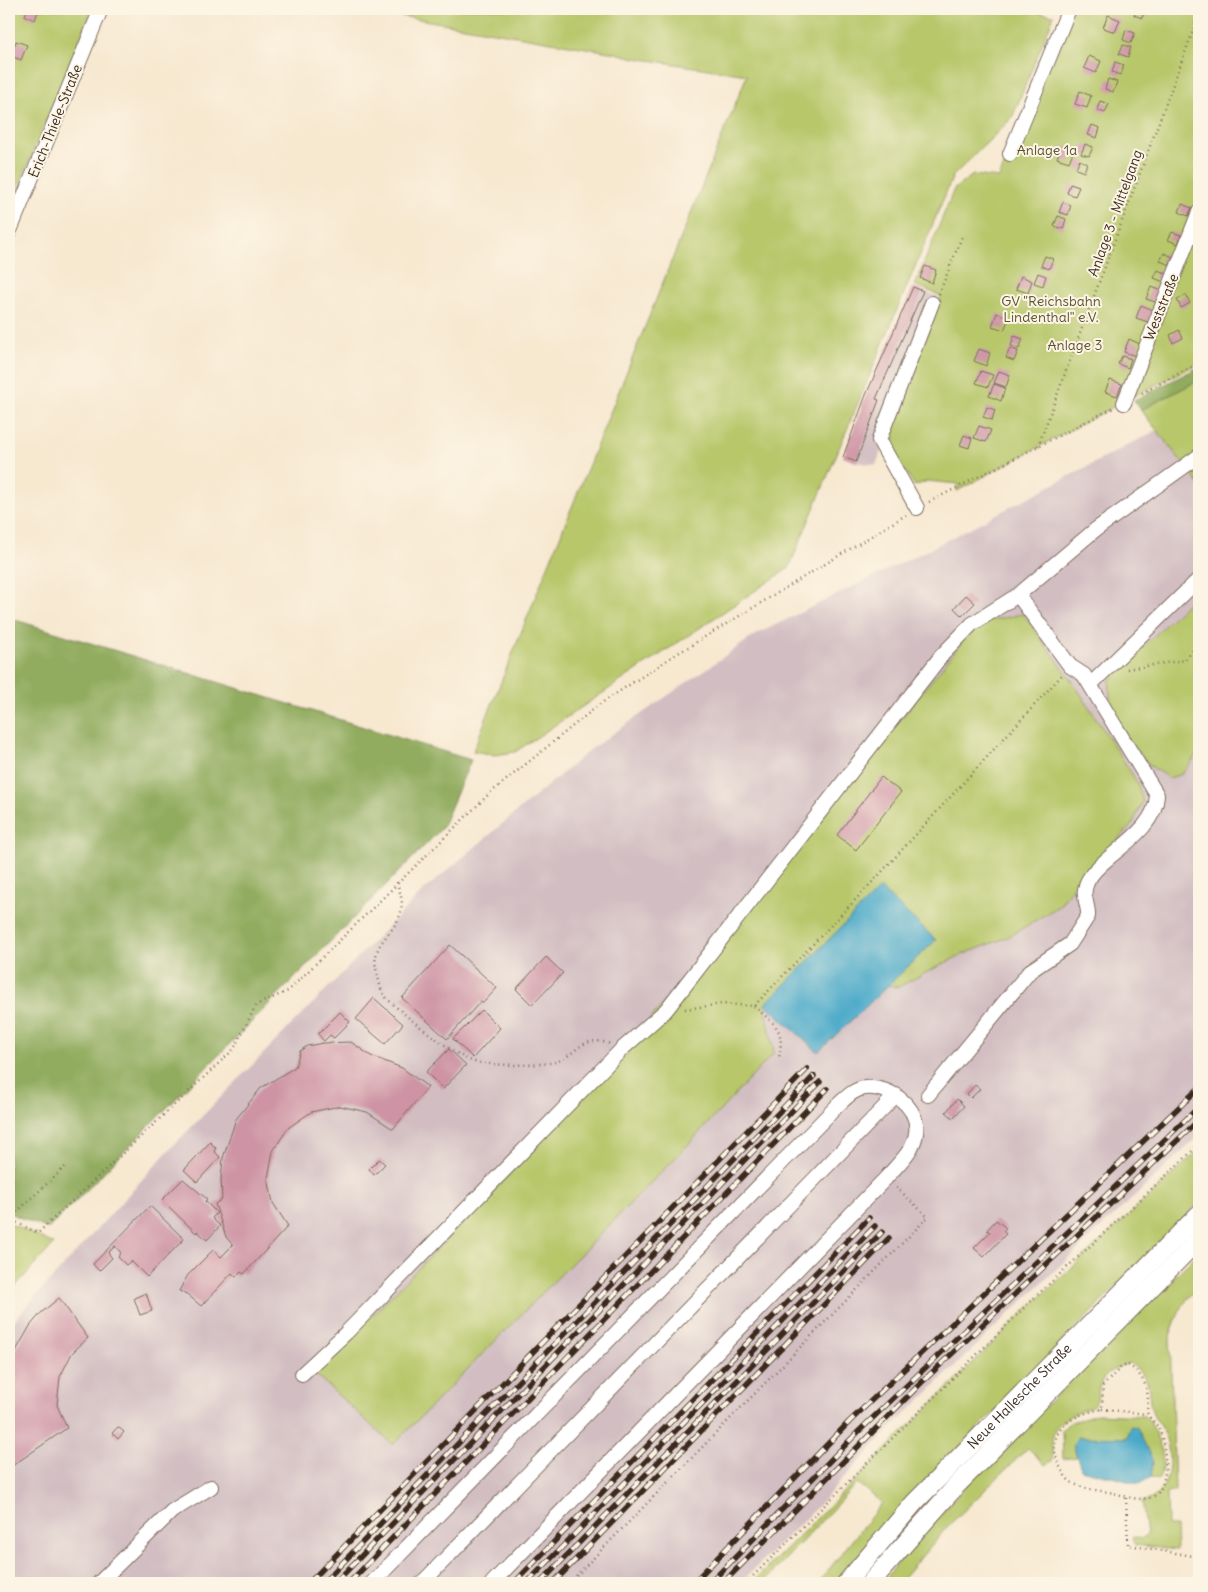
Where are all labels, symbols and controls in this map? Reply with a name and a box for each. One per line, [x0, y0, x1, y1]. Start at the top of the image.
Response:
street label: Erich-Thiele-Straße [24, 62, 86, 180]
park label: Anlage 1a [1017, 141, 1077, 159]
street label: Anlage 3 - Mittelgang [1084, 147, 1146, 279]
street label: Weststraße [1139, 271, 1183, 343]
park label: GV "Reichsbahn Lindenthal" e.V. [1001, 292, 1101, 326]
park label: Anlage 3 [1048, 336, 1102, 354]
street label: Neue Hallesche Straße [963, 1340, 1075, 1453]

